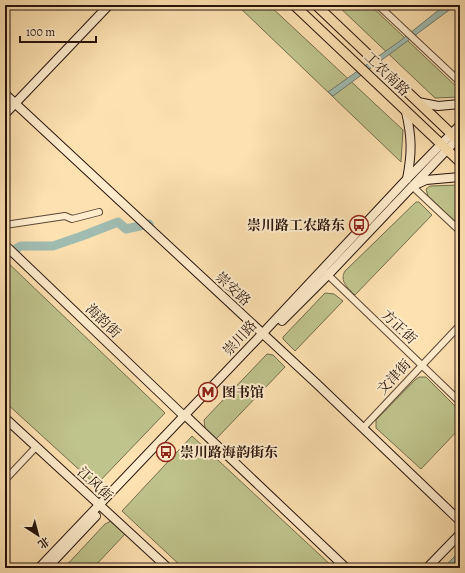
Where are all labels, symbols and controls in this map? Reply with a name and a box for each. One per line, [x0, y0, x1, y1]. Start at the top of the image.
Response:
scale bar [20, 18, 96, 44]
text: 100 m [26, 24, 55, 40]
street label: 工农南路 [360, 48, 414, 100]
bus stop icon: 崇川路工农路东 [348, 214, 370, 236]
place label: 崇川路工农路东 [247, 216, 345, 235]
street label: 崇安路 [211, 268, 255, 310]
street label: 海韵街 [81, 300, 125, 342]
street label: 方正街 [377, 306, 421, 348]
street label: 崇川路 [219, 316, 261, 360]
street label: 文津街 [373, 355, 415, 399]
metro station icon: 图书馆 [197, 381, 219, 403]
place label: 图书馆 [222, 383, 264, 402]
bus stop icon: 崇川路海韵街东 [155, 441, 177, 463]
place label: 崇川路海韵街东 [180, 443, 278, 462]
street label: 江风街 [73, 463, 117, 505]
north arrow [18, 515, 58, 555]
text: 北 [35, 533, 52, 552]

